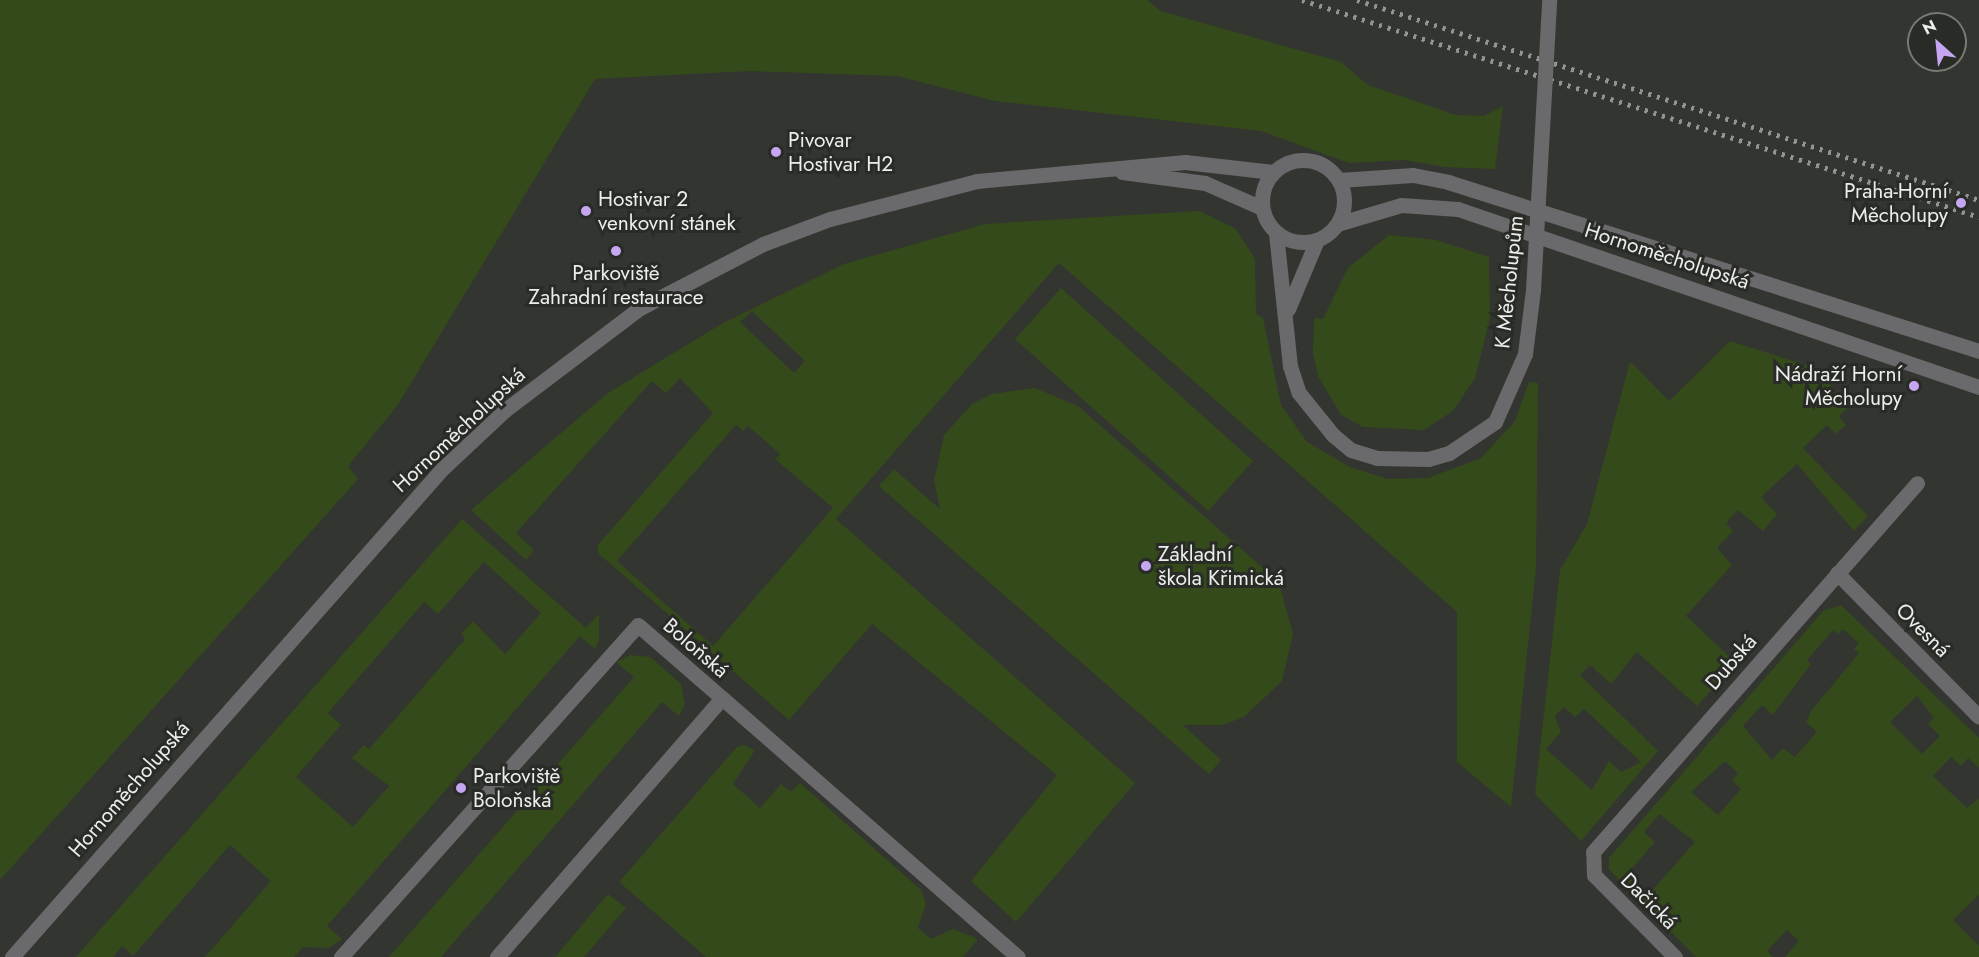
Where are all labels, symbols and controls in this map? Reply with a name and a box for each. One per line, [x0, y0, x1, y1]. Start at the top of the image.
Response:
north arrow [1907, 12, 1967, 72]
text: N [1919, 14, 1940, 40]
place label: Pivovar Hostivar H2 [788, 127, 893, 177]
marker: Pivovar Hostivar H2 [769, 145, 783, 159]
place label: Praha-Horní Měcholupy [1844, 178, 1948, 228]
place label: Hostivar 2 venkovní stánek [598, 186, 736, 236]
marker: Praha-Horní Měcholupy [1952, 194, 1970, 212]
marker: Hostivar 2 venkovní stánek [579, 204, 593, 218]
street label: K Měcholupům [1489, 214, 1529, 350]
street label: Hornoměcholupská [1582, 218, 1752, 294]
marker: Parkoviště Zahradní restaurace [609, 244, 623, 258]
place label: Parkoviště Zahradní restaurace [528, 260, 704, 310]
place label: Nádraží Horní Měcholupy [1775, 361, 1902, 411]
street label: Hornoměcholupská [388, 362, 530, 498]
marker: Nádraží Horní Měcholupy [1907, 379, 1921, 393]
place label: Základní škola Křimická [1158, 541, 1284, 591]
marker: Základní škola Křimická [1139, 559, 1153, 573]
street label: Ovesná [1891, 598, 1955, 662]
street label: Boloňská [658, 613, 734, 683]
street label: Dubská [1700, 629, 1762, 695]
street label: Hornoměcholupská [63, 716, 195, 862]
place label: Parkoviště Boloňská [473, 763, 560, 813]
marker: Parkoviště Boloňská [454, 781, 468, 795]
street label: Dačická [1616, 868, 1682, 934]

